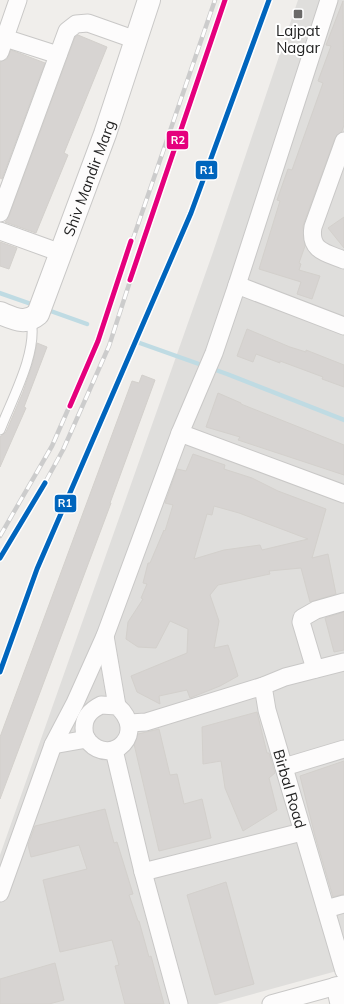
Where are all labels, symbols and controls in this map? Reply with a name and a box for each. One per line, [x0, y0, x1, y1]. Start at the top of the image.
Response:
marker: Lajpat Nagar [292, 8, 304, 20]
place label: Lajpat Nagar [276, 21, 320, 57]
street label: Shiv Mandir Marg [58, 117, 119, 239]
line badge: R2 [166, 130, 189, 150]
text: R2 [171, 133, 186, 147]
line badge: R1 [195, 160, 218, 180]
text: R1 [200, 163, 215, 177]
line badge: R1 [54, 494, 77, 513]
text: R1 [58, 496, 73, 510]
street label: Birbal Road [270, 747, 311, 830]

